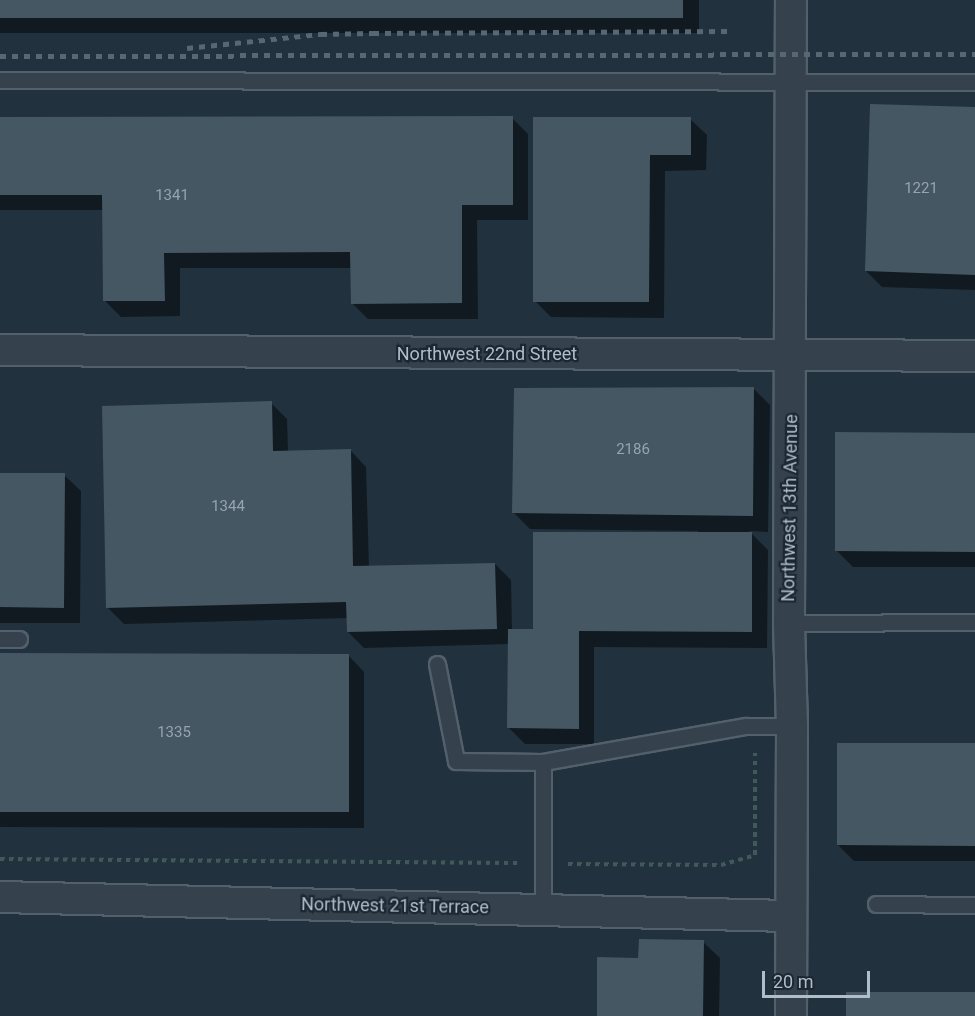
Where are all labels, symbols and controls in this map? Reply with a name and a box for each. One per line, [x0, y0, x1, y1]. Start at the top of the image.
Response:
house number: 1221 [904, 180, 938, 198]
house number: 1341 [155, 187, 189, 205]
street label: Northwest 22nd Street [397, 343, 577, 365]
street label: Northwest 13th Avenue [778, 414, 802, 602]
house number: 2186 [616, 441, 650, 459]
house number: 1344 [211, 498, 245, 516]
house number: 1335 [157, 724, 191, 742]
street label: Northwest 21st Terrace [301, 894, 489, 918]
scale bar [765, 959, 873, 997]
text: 20 m [773, 971, 813, 992]

